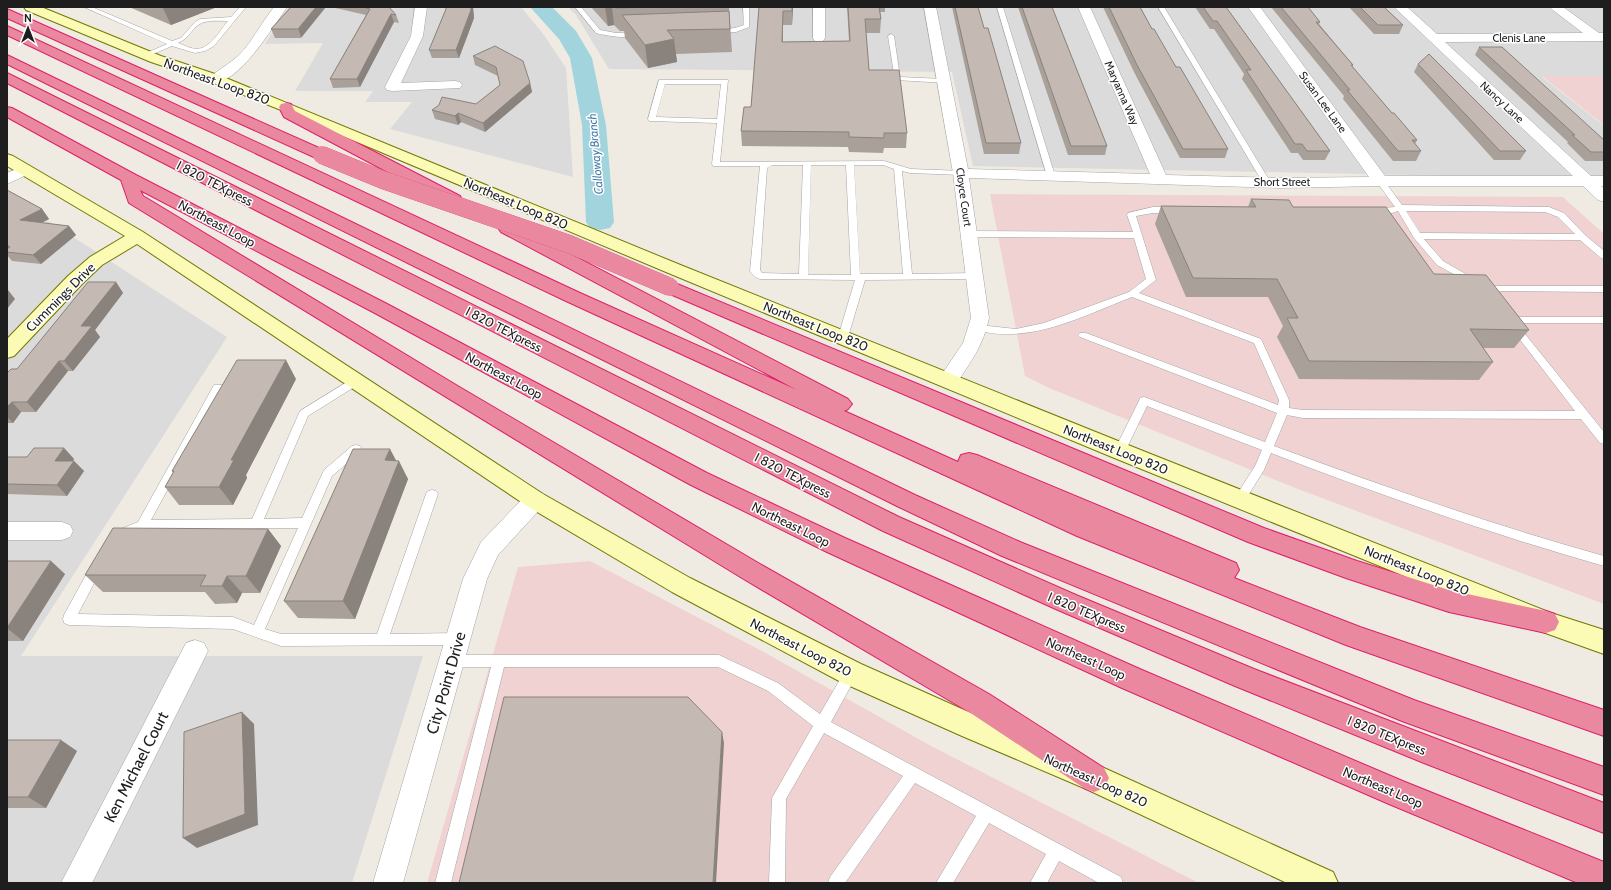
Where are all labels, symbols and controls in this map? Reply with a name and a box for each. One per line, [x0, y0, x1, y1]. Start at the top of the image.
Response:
north arrow [8, 8, 48, 48]
text: N [24, 11, 32, 25]
street label: Clenis Lane [1492, 31, 1546, 45]
street label: Northeast Loop 820 [162, 54, 272, 108]
street label: Maryanna Way [1102, 59, 1143, 128]
street label: Susan Lee Lane [1296, 69, 1350, 136]
street label: Nancy Lane [1477, 78, 1527, 126]
water label: Calloway Branch [584, 113, 606, 195]
street label: I 820 TEXpress [174, 157, 256, 209]
street label: Cloyce Court [953, 167, 975, 228]
street label: Northeast Loop 820 [461, 174, 571, 232]
street label: Short Street [1254, 175, 1310, 189]
street label: Northeast Loop [176, 196, 258, 250]
street label: Cummings Drive [22, 259, 98, 335]
street label: Northeast Loop 820 [761, 298, 871, 354]
street label: I 820 TEXpress [463, 303, 545, 355]
street label: Northeast Loop [463, 348, 545, 402]
street label: Northeast Loop 820 [1061, 421, 1171, 477]
street label: I 820 TEXpress [752, 449, 834, 501]
street label: Northeast Loop [749, 498, 833, 550]
street label: Northeast Loop 820 [1362, 542, 1472, 598]
street label: I 820 TEXpress [1046, 588, 1129, 636]
street label: Northeast Loop 820 [748, 614, 854, 680]
street label: City Point Drive [422, 630, 470, 736]
street label: Northeast Loop [1044, 633, 1128, 683]
street label: Ken Michael Court [100, 708, 172, 826]
street label: I 820 TEXpress [1345, 712, 1429, 758]
street label: Northeast Loop 820 [1042, 750, 1150, 810]
street label: Northeast Loop [1341, 763, 1425, 811]

